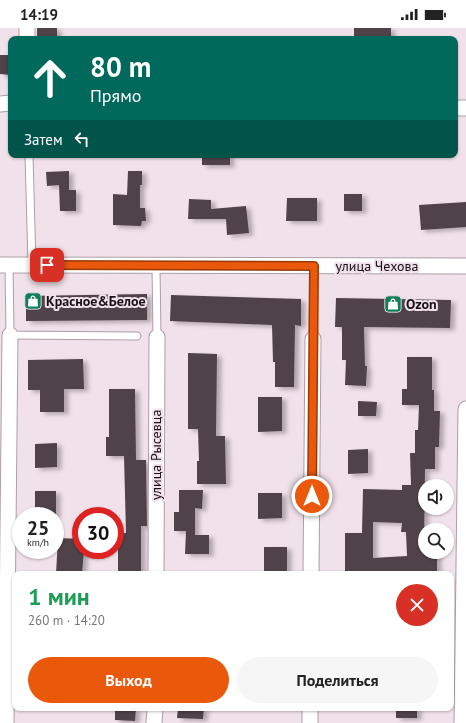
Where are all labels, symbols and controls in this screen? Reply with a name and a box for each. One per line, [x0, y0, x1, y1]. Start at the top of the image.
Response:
text: 14:19 [20, 5, 58, 24]
text: 80 m [90, 48, 151, 85]
icon: ahead [24, 52, 76, 104]
text: Прямо [90, 84, 141, 107]
icon: left [71, 128, 93, 150]
text: Затем [24, 130, 63, 149]
pin [30, 248, 64, 282]
icon: arrive [36, 254, 58, 276]
street label: улица Чехова [336, 257, 419, 275]
shop icon: Красное&Белое [23, 291, 43, 311]
place label: Красное&Белое [46, 292, 146, 310]
shop icon: Ozon [383, 294, 403, 314]
place label: Ozon [406, 295, 437, 313]
street label: улица Рысевца [147, 410, 165, 500]
position arrow [291, 475, 333, 517]
map controls [418, 479, 454, 559]
button: sound [418, 479, 454, 515]
speed limit sign: 30 [72, 507, 124, 559]
text: 25 [27, 515, 49, 541]
button: search [418, 523, 454, 559]
text: km/h [27, 536, 49, 549]
text: 1 мин [28, 581, 90, 612]
button: close [396, 584, 438, 626]
text: 260 m · 14:20 [28, 612, 105, 629]
button: Выход [28, 657, 229, 703]
button: Поделиться [237, 657, 438, 703]

